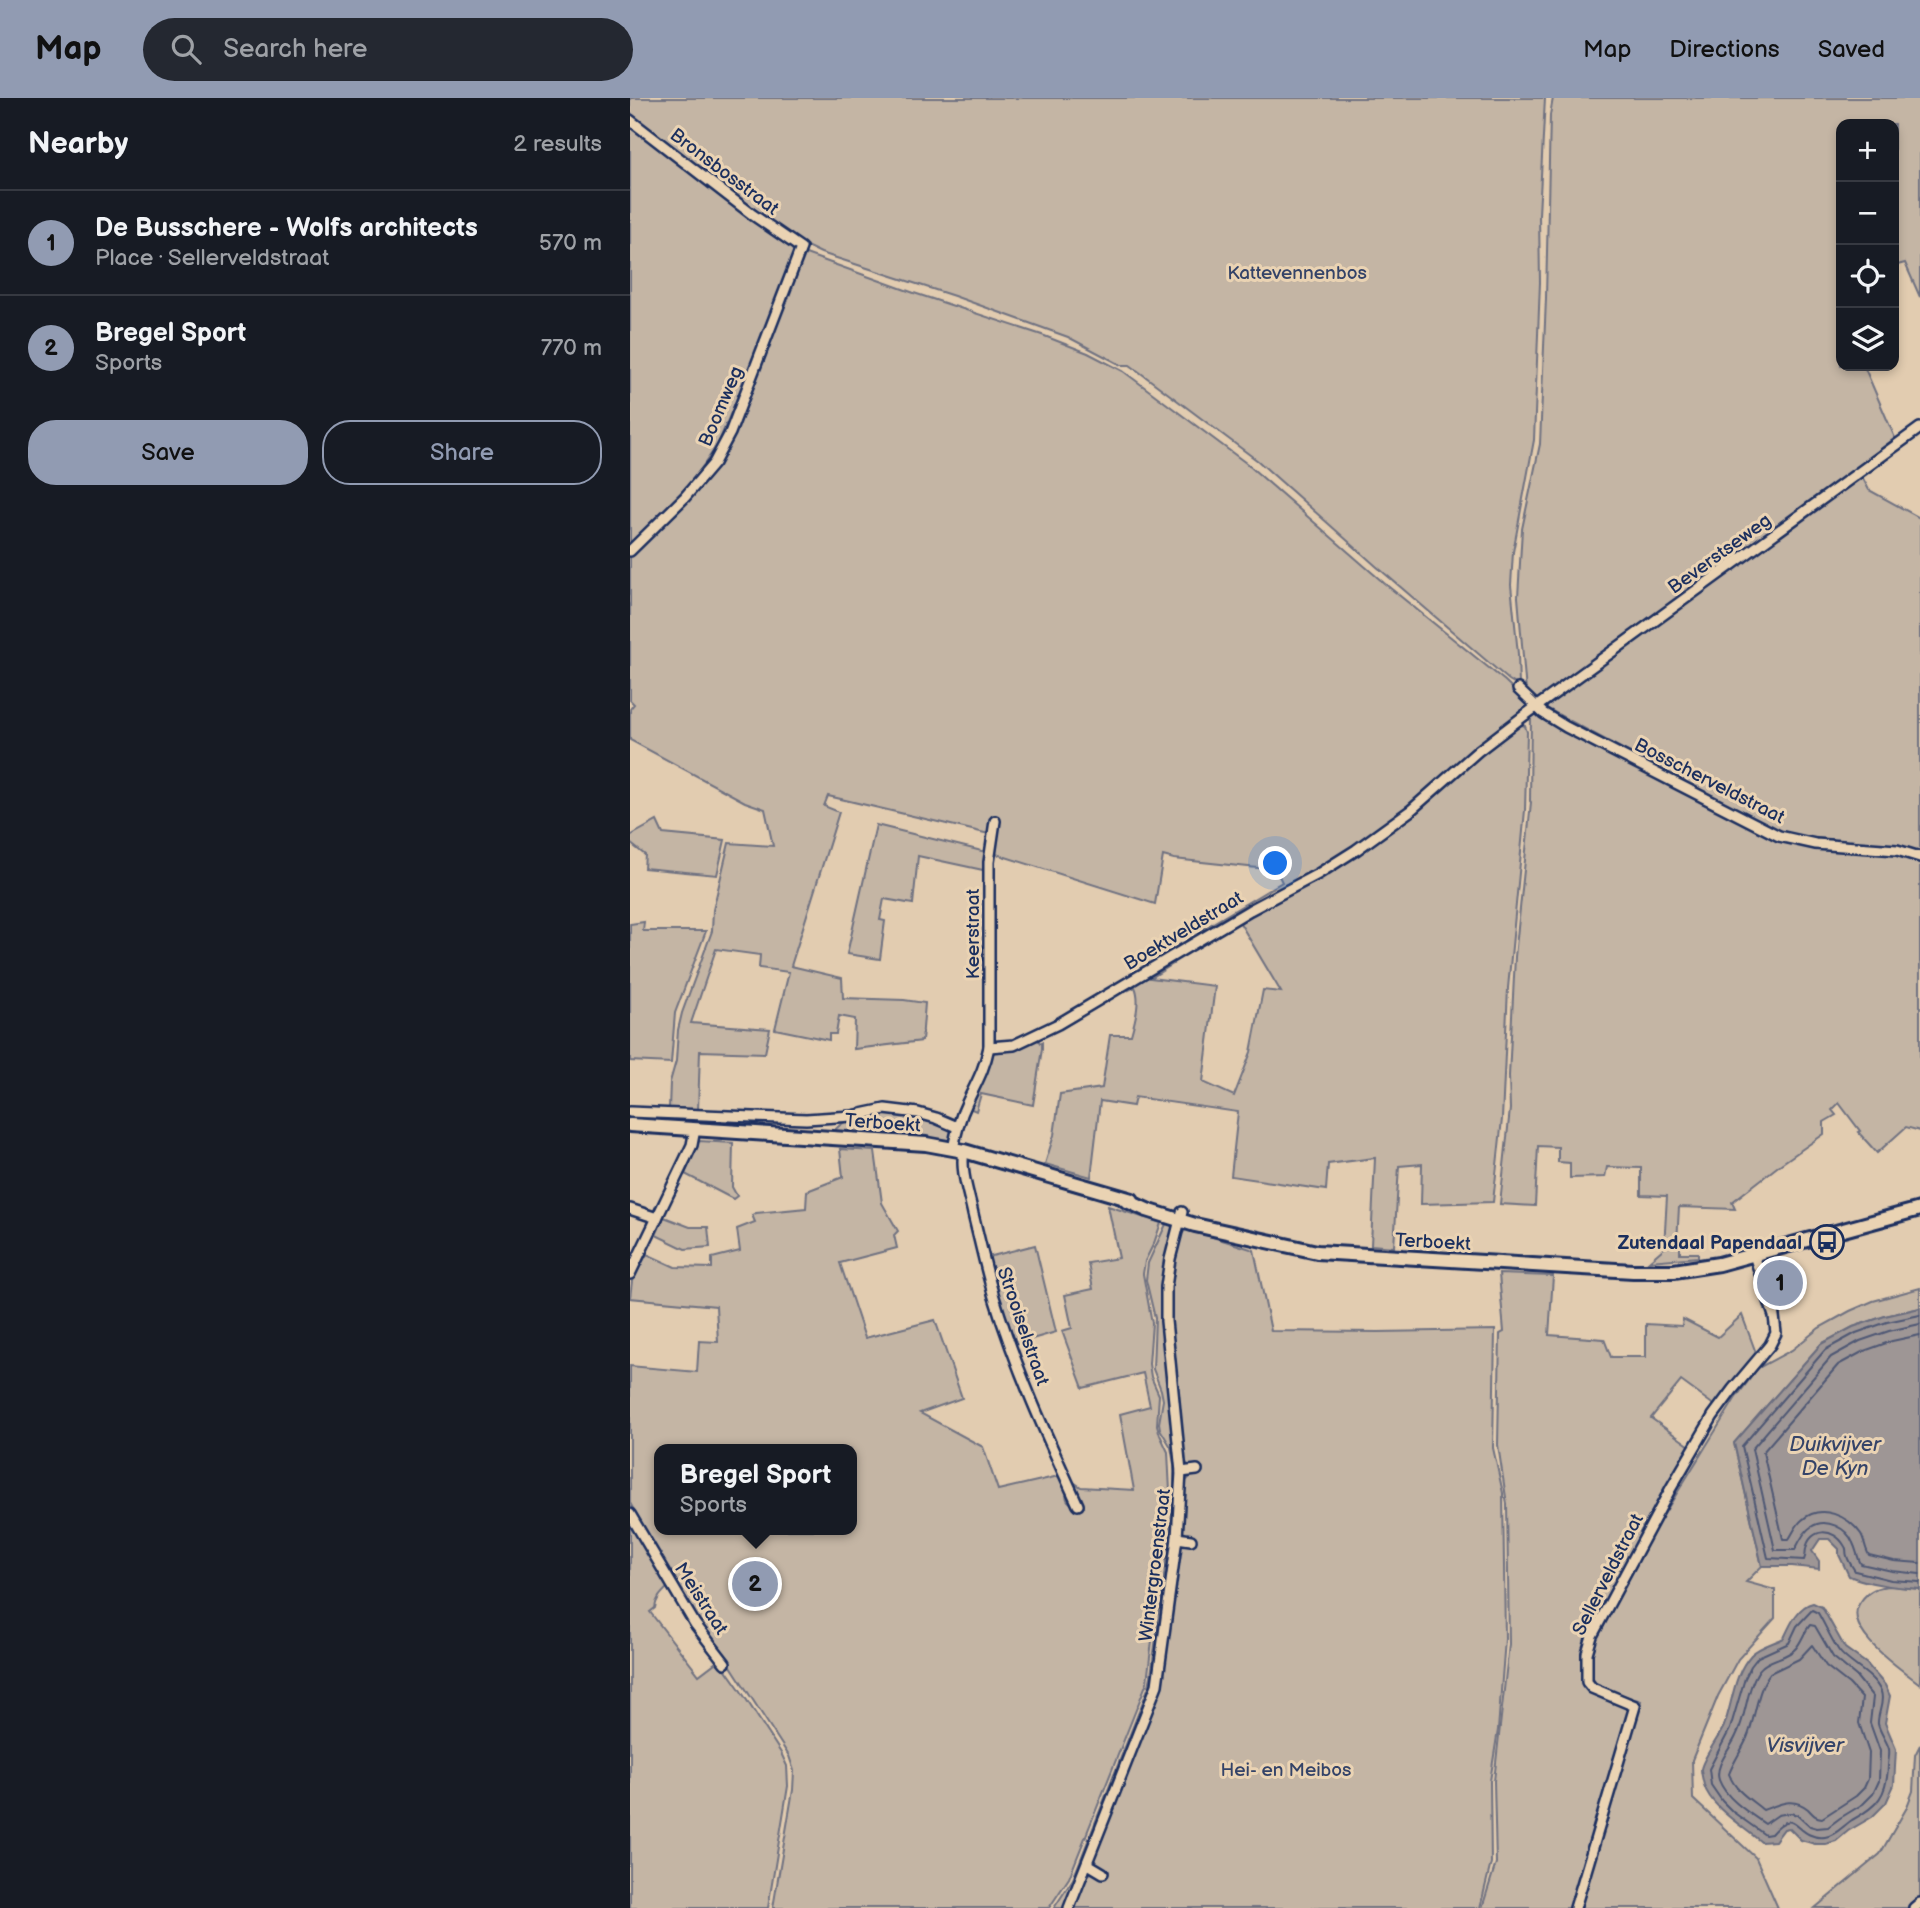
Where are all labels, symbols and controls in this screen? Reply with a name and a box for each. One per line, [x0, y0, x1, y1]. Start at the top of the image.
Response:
search box [143, 18, 633, 81]
text: Map [35, 29, 101, 69]
icon: search [167, 30, 205, 68]
text: Search here [223, 34, 367, 65]
text: Map [1583, 35, 1631, 64]
text: Directions [1669, 35, 1780, 64]
text: Saved [1818, 35, 1885, 64]
map controls [1836, 119, 1899, 371]
button: + [1836, 119, 1899, 182]
street label: Bronsbosstraat [665, 124, 783, 221]
text: Nearby [28, 126, 128, 162]
text: 2 results [513, 130, 602, 158]
button: − [1836, 182, 1899, 245]
text: De Busschere - Wolfs architects [95, 213, 478, 244]
text: 1 [46, 229, 56, 257]
text: 570 m [539, 229, 602, 257]
text: Place · Sellerveldstraat [95, 244, 329, 272]
button: locate [1836, 245, 1899, 308]
park label: Kattevennenbos [1227, 262, 1367, 285]
button: layers [1836, 308, 1899, 371]
text: Bregel Sport [95, 318, 246, 349]
text: 2 [44, 334, 58, 362]
text: 770 m [541, 334, 602, 362]
text: Sports [95, 349, 162, 377]
street label: Boomweg [694, 363, 749, 450]
button: Save [28, 420, 308, 485]
button: Share [322, 420, 602, 485]
street label: Beverstseweg [1664, 509, 1776, 599]
street label: Bosscherveldstraat [1630, 734, 1788, 829]
your location [1258, 846, 1292, 880]
street label: Boektveldstraat [1120, 887, 1248, 976]
street label: Keerstraat [962, 889, 985, 979]
street label: Terboekt [844, 1109, 922, 1138]
bus stop icon: Zutendaal Papendaal [1808, 1223, 1846, 1261]
street label: Terboekt [1394, 1229, 1472, 1256]
place label: Zutendaal Papendaal [1617, 1232, 1802, 1255]
pin: 1 [1757, 1257, 1803, 1309]
street label: Strooiselstraat [992, 1264, 1054, 1389]
water label: Duikvijver De Kyn [1789, 1432, 1882, 1481]
popup [654, 1444, 857, 1535]
text: Bregel Sport [680, 1460, 831, 1491]
street label: Wintergroenstraat [1135, 1487, 1176, 1643]
text: Sports [680, 1491, 747, 1519]
street label: Sellerveldstraat [1568, 1510, 1649, 1639]
pin: 2 [732, 1558, 778, 1610]
street label: Meistraat [669, 1559, 733, 1639]
water label: Visvijver [1766, 1733, 1845, 1758]
park label: Hei- en Meibos [1220, 1759, 1352, 1782]

